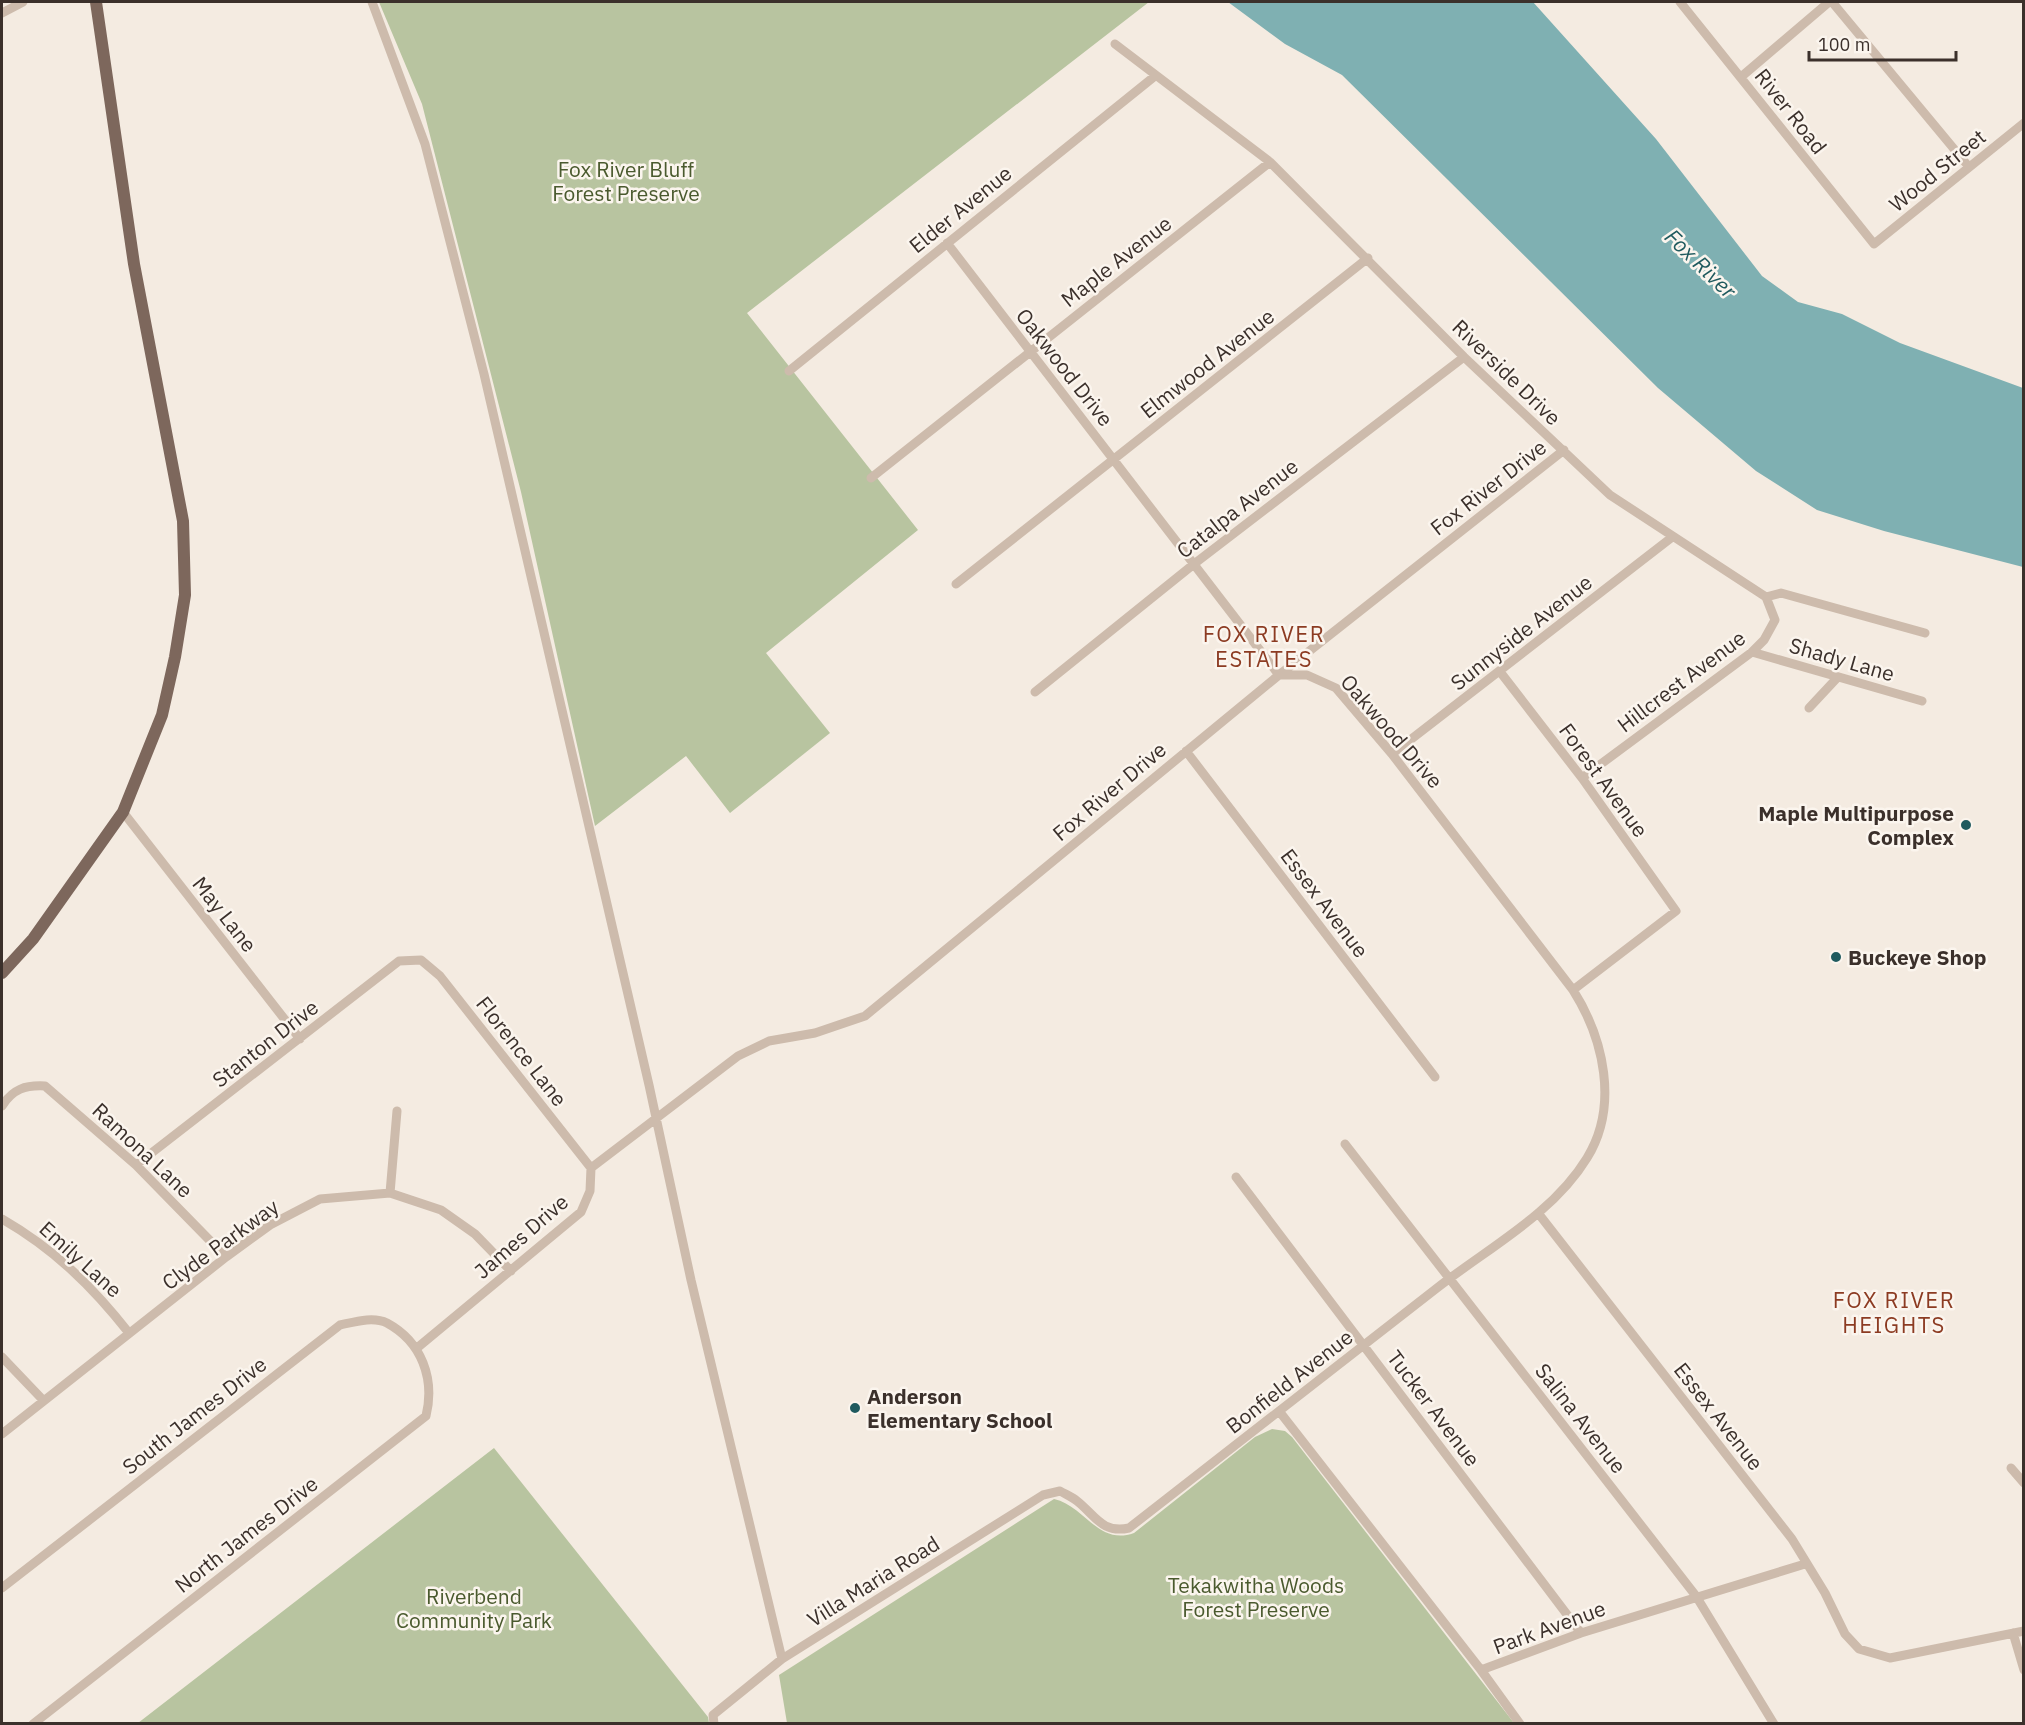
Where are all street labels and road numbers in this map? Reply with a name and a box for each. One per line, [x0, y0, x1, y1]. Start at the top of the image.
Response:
street label: River Road [1749, 62, 1833, 160]
street label: Wood Street [1883, 122, 1991, 218]
street label: Elder Avenue [903, 159, 1017, 259]
street label: Maple Avenue [1055, 209, 1177, 313]
street label: Oakwood Drive [1010, 302, 1120, 432]
street label: Elmwood Avenue [1134, 302, 1280, 424]
street label: Riverside Drive [1447, 313, 1567, 431]
street label: Fox River Drive [1424, 433, 1552, 541]
street label: Catalpa Avenue [1170, 452, 1304, 564]
street label: Sunnyside Avenue [1444, 568, 1598, 696]
street label: Hillcrest Avenue [1611, 624, 1751, 738]
street label: Shady Lane [1786, 631, 1898, 687]
street label: Oakwood Drive [1335, 668, 1449, 794]
street label: Forest Avenue [1553, 717, 1655, 843]
street label: Fox River Drive [1046, 735, 1172, 847]
street label: Essex Avenue [1275, 843, 1375, 963]
street label: May Lane [187, 870, 263, 958]
street label: Florence Lane [470, 990, 574, 1112]
street label: Stanton Drive [206, 993, 324, 1093]
street label: Ramona Lane [87, 1096, 199, 1204]
street label: James Drive [468, 1187, 574, 1285]
street label: Clyde Parkway [156, 1192, 284, 1296]
street label: Emily Lane [34, 1214, 128, 1304]
street label: Bonfield Avenue [1220, 1323, 1358, 1439]
street label: Tucker Avenue [1381, 1344, 1487, 1472]
street label: South James Drive [116, 1350, 272, 1480]
street label: Essex Avenue [1668, 1356, 1770, 1476]
street label: Salina Avenue [1529, 1357, 1633, 1479]
street label: North James Drive [169, 1469, 323, 1599]
street label: Villa Maria Road [801, 1529, 945, 1633]
street label: Park Avenue [1489, 1594, 1609, 1660]

